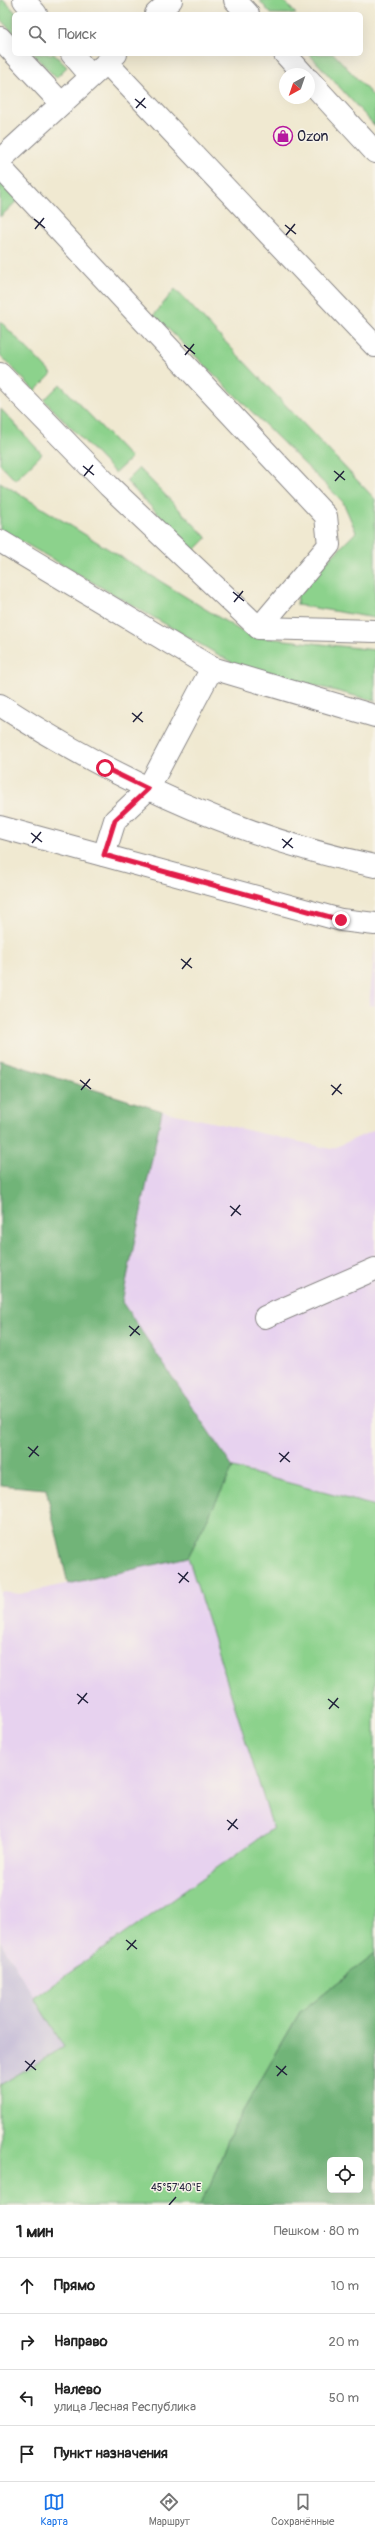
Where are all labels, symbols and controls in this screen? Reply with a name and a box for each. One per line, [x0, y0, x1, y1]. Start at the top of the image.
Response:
search box [12, 12, 363, 56]
icon: search [26, 23, 48, 45]
text: Поиск [58, 25, 97, 44]
north arrow [279, 68, 315, 104]
shop icon: Ozon [272, 125, 294, 147]
place label: Ozon [297, 128, 329, 145]
route start [96, 759, 114, 777]
route end [332, 911, 350, 929]
map controls [327, 2157, 363, 2193]
button: locate [327, 2157, 363, 2193]
text: 45°57'40"E [151, 2182, 201, 2194]
text: 1 мин [16, 2221, 54, 2242]
text: Пешком · 80 m [274, 2223, 359, 2239]
icon: ahead [16, 2275, 38, 2297]
text: Прямо [54, 2276, 95, 2295]
text: 10 m [331, 2278, 359, 2294]
icon: right [16, 2331, 38, 2353]
text: Направо [54, 2332, 108, 2351]
text: 20 m [328, 2334, 359, 2350]
text: Налево [54, 2380, 101, 2399]
icon: left [16, 2387, 38, 2409]
text: 50 m [329, 2390, 359, 2406]
text: улица Лесная Республика [54, 2399, 196, 2415]
icon: arrive [16, 2443, 38, 2465]
text: Пункт назначения [54, 2444, 168, 2463]
tab: Карта [40, 2491, 68, 2528]
tab: Маршрут [149, 2491, 190, 2528]
tab: Сохранённые [271, 2491, 335, 2528]

